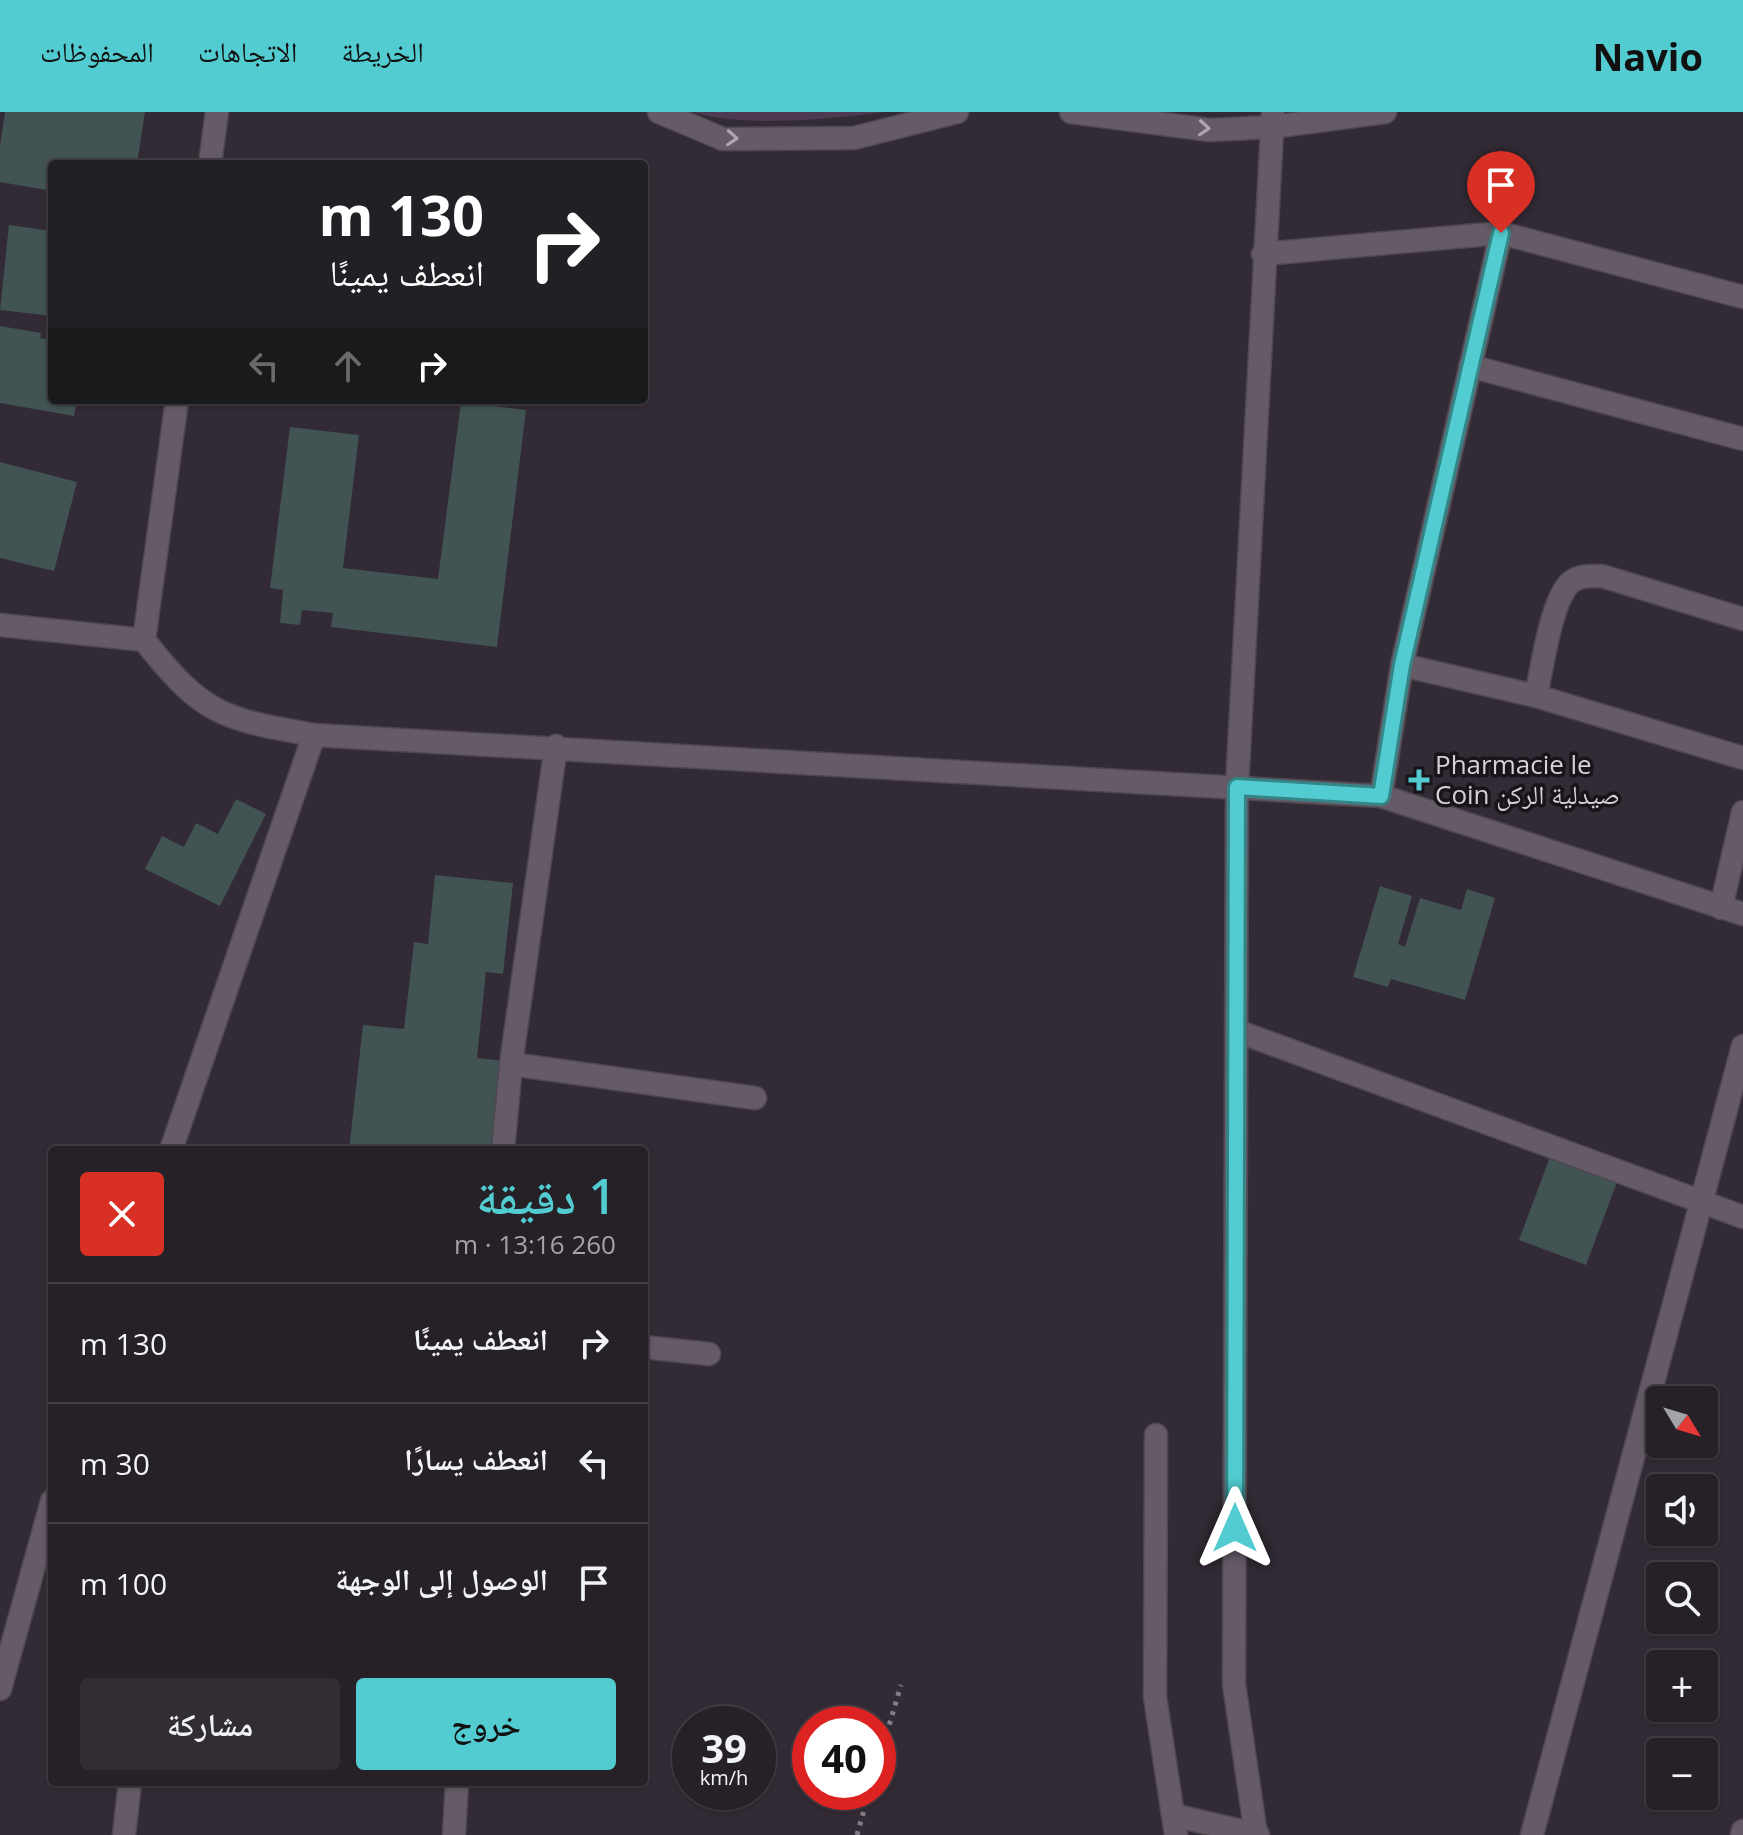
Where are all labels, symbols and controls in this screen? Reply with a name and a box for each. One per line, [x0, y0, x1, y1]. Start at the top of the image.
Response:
text: Navio [1592, 30, 1703, 82]
text: المحفوظات [40, 32, 154, 70]
text: الاتجاهات [198, 32, 297, 70]
text: الخريطة [341, 32, 424, 70]
one-way arrow [1198, 120, 1211, 137]
one-way arrow [726, 129, 739, 146]
pin [1467, 151, 1535, 233]
icon: arrive [1479, 163, 1523, 207]
text: 130 m [318, 176, 484, 252]
icon: right [512, 192, 616, 296]
text: انعطف يمينًا [329, 248, 484, 297]
icon: left [242, 344, 286, 388]
icon: ahead [326, 344, 370, 388]
icon: right [410, 344, 454, 388]
place label: Pharmacie le Coin صيدلية الركن [1435, 746, 1620, 812]
marker: Pharmacie le Coin صيدلية الركن [1410, 771, 1428, 789]
text: 1 دقيقة [476, 1163, 616, 1228]
button: close [80, 1172, 164, 1256]
text: 260 m · 13:16 [454, 1226, 616, 1262]
text: انعطف يمينًا [413, 1318, 548, 1359]
icon: right [572, 1321, 616, 1365]
text: 130 m [80, 1323, 167, 1364]
north arrow [1646, 1386, 1718, 1458]
map controls [1646, 1386, 1718, 1810]
text: انعطف يسارًا [404, 1438, 548, 1479]
icon: left [572, 1441, 616, 1485]
text: 30 m [80, 1443, 150, 1484]
button: sound [1646, 1474, 1718, 1546]
position arrow [1193, 1486, 1277, 1570]
text: الوصول إلى الوجهة [335, 1558, 548, 1599]
icon: arrive [572, 1561, 616, 1605]
button: search [1646, 1562, 1718, 1634]
text: 100 m [80, 1563, 167, 1604]
button: + [1646, 1650, 1718, 1722]
button: مشاركة [80, 1678, 340, 1770]
button: خروج [356, 1678, 616, 1770]
speed limit sign: 40 [792, 1706, 896, 1810]
text: 39 [701, 1720, 747, 1775]
button: − [1646, 1738, 1718, 1810]
text: km/h [700, 1764, 748, 1791]

